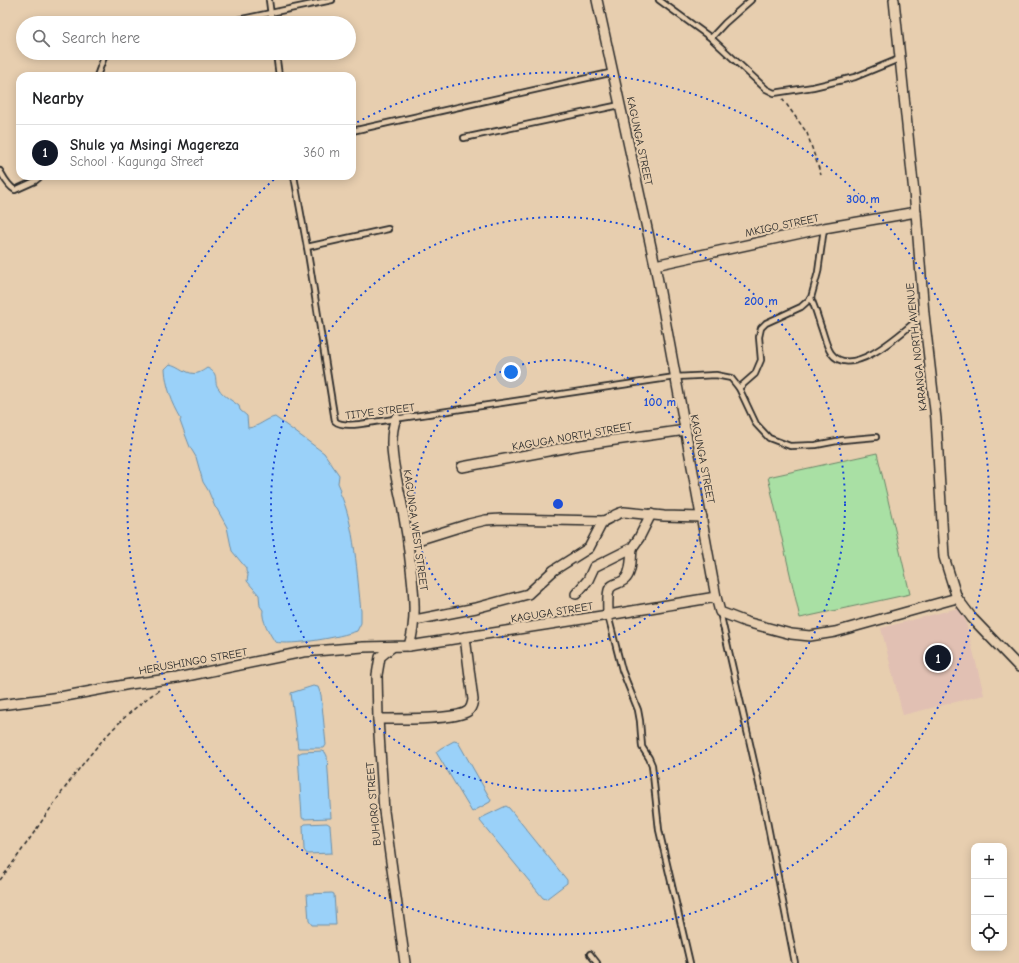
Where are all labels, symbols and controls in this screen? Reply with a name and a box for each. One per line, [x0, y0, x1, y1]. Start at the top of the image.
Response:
search box [16, 16, 356, 60]
icon: search [30, 27, 52, 49]
text: Search here [62, 29, 140, 47]
text: Nearby [32, 89, 83, 108]
street label: KAGUNGA STREET [624, 95, 655, 187]
text: Shule ya Msingi Magereza [70, 136, 239, 154]
text: 1 [42, 145, 48, 160]
text: 360 m [303, 145, 340, 160]
text: School · Kagunga Street [70, 154, 203, 169]
text: 300 m [846, 192, 880, 206]
street label: MKIGO STREET [744, 211, 821, 240]
street label: KARANGA NORTH AVENUE [903, 282, 930, 412]
text: 200 m [744, 294, 778, 308]
your location [501, 362, 521, 382]
text: 100 m [644, 395, 676, 409]
street label: TITYE STREET [345, 401, 416, 422]
street label: KAGUNGA STREET [687, 413, 718, 505]
street label: KAGUGA NORTH STREET [511, 419, 633, 453]
street label: KAGUNGA WEST STREET [401, 469, 430, 592]
centre of rings [551, 497, 565, 511]
street label: KAGUGA STREET [510, 600, 594, 625]
pin: 1 [925, 643, 951, 673]
street label: HERUSHINGO STREET [138, 645, 249, 677]
street label: BUHORO STREET [363, 761, 384, 846]
map controls [971, 843, 1007, 951]
button: + [971, 843, 1007, 879]
button: − [971, 879, 1007, 915]
button: locate [971, 915, 1007, 951]

